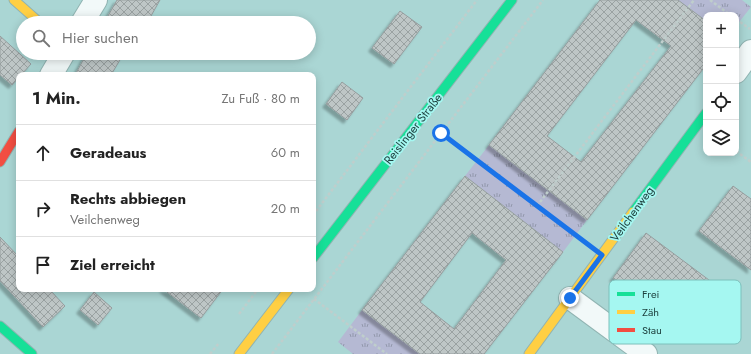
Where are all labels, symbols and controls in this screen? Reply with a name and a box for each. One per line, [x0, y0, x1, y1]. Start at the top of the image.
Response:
map controls [703, 12, 739, 156]
button: + [703, 12, 739, 48]
search box [16, 16, 316, 60]
icon: search [30, 27, 52, 49]
text: Hier suchen [62, 27, 139, 49]
button: − [703, 48, 739, 84]
button: locate [703, 84, 739, 120]
text: 1 Min. [32, 86, 81, 110]
text: Zu Fuß · 80 m [222, 89, 300, 108]
street label: Reislinger Straße [379, 90, 447, 168]
button: layers [703, 120, 739, 156]
route start [432, 124, 450, 142]
icon: ahead [32, 142, 54, 164]
text: Geradeaus [70, 142, 146, 164]
text: 60 m [271, 143, 300, 162]
street label: Veilchenweg [606, 183, 658, 245]
text: Rechts abbiegen [70, 188, 186, 210]
icon: right [32, 198, 54, 220]
text: 20 m [271, 199, 300, 218]
text: Veilchenweg [70, 210, 140, 229]
icon: arrive [32, 254, 54, 276]
text: Ziel erreicht [70, 254, 155, 276]
legend [609, 280, 741, 344]
text: Frei [642, 286, 660, 302]
route end [561, 289, 579, 307]
text: Zäh [642, 304, 659, 320]
text: Stau [642, 322, 662, 338]

